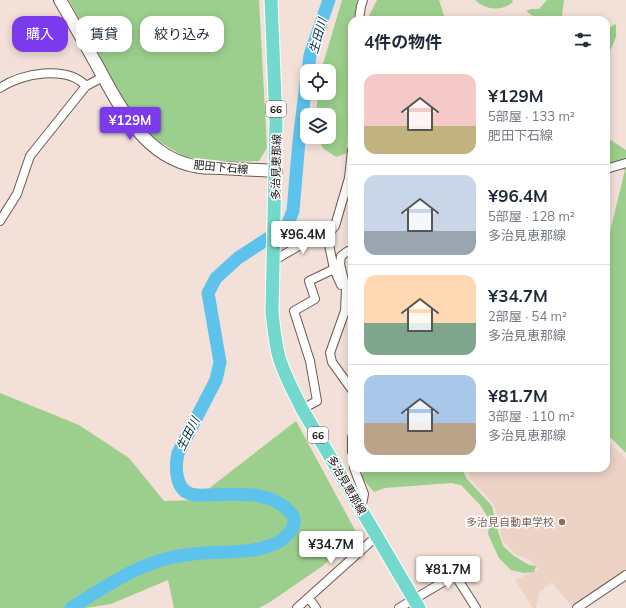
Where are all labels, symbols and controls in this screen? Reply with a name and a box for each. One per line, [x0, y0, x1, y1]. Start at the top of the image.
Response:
water label: 生田川 [305, 15, 330, 55]
chip: 購入 [12, 16, 68, 52]
chip: 賃貸 [76, 16, 132, 52]
chip: 絞り込み [140, 16, 224, 52]
icon: filters [572, 29, 594, 51]
text: 4件の物件 [364, 31, 442, 52]
map controls [300, 64, 336, 144]
button: locate [300, 64, 336, 100]
text: ¥129M [488, 85, 544, 106]
icon: home [396, 90, 444, 138]
road number: 66 [266, 101, 286, 117]
pin: ¥129M [102, 107, 158, 141]
button: layers [300, 108, 336, 144]
text: 5部屋 · 133 m² [488, 108, 575, 124]
text: ¥129M [109, 112, 151, 128]
text: 肥田下石線 [488, 127, 553, 143]
street label: 多治見恵那線 [268, 134, 284, 200]
street label: 肥田下石線 [193, 158, 249, 176]
text: ¥96.4M [488, 185, 548, 206]
icon: home [396, 191, 444, 239]
text: 5部屋 · 128 m² [488, 208, 575, 224]
pin: ¥96.4M [270, 221, 336, 255]
text: ¥96.4M [280, 226, 326, 242]
text: 多治見恵那線 [488, 227, 566, 243]
text: ¥34.7M [488, 285, 548, 306]
icon: home [396, 291, 444, 339]
text: 2部屋 · 54 m² [488, 308, 567, 324]
text: 多治見恵那線 [488, 327, 566, 343]
text: ¥81.7M [488, 385, 548, 406]
icon: home [396, 391, 444, 439]
text: 3部屋 · 110 m² [488, 408, 575, 424]
water label: 生田川 [173, 413, 203, 453]
road number: 66 [308, 427, 328, 443]
text: 多治見恵那線 [488, 427, 566, 443]
street label: 多治見恵那線 [324, 453, 370, 517]
place label: 多治見自動車学校 [466, 515, 554, 529]
marker: 多治見自動車学校 [557, 517, 567, 527]
pin: ¥34.7M [298, 531, 364, 565]
text: ¥34.7M [308, 536, 354, 552]
pin: ¥81.7M [415, 556, 481, 590]
text: ¥81.7M [425, 561, 471, 577]

